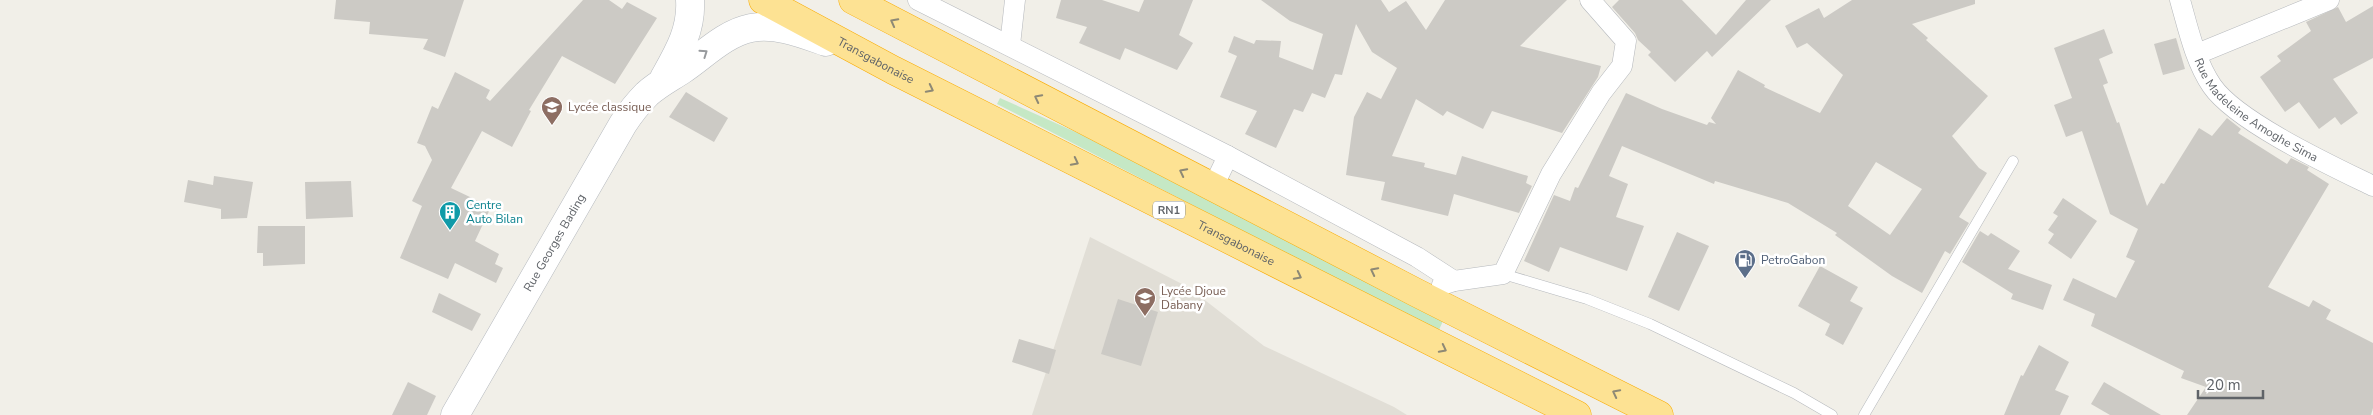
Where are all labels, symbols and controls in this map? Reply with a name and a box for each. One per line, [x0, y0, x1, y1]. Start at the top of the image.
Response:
one-way arrow [891, 18, 900, 28]
street label: Transgabonaise [835, 34, 917, 87]
one-way arrow [699, 50, 708, 59]
street label: Rue Madeleine Amoghe Sima [2190, 56, 2321, 166]
one-way arrow [925, 83, 934, 93]
one-way arrow [1034, 94, 1043, 104]
school or university icon: Lycée classique [540, 95, 564, 126]
place label: Lycée classique [568, 99, 651, 115]
one-way arrow [1070, 156, 1079, 166]
one-way arrow [1179, 168, 1188, 178]
street label: Rue Georges Bading [520, 191, 589, 295]
place label: Centre Auto Bilan [466, 197, 523, 227]
building icon: Centre Auto Bilan [438, 200, 462, 231]
road number: RN1 [1153, 202, 1185, 218]
street label: Transgabonaise [1195, 217, 1278, 269]
fuel station icon: PetroGabon [1733, 248, 1757, 279]
place label: PetroGabon [1761, 252, 1825, 268]
one-way arrow [1370, 267, 1379, 277]
one-way arrow [1293, 270, 1302, 280]
place label: Lycée Djoue Dabany [1161, 283, 1226, 313]
school or university icon: Lycée Djoue Dabany [1133, 286, 1157, 317]
one-way arrow [1438, 343, 1447, 353]
scale bar [2198, 368, 2263, 400]
text: 20 m [2206, 375, 2241, 395]
one-way arrow [1612, 389, 1621, 399]

